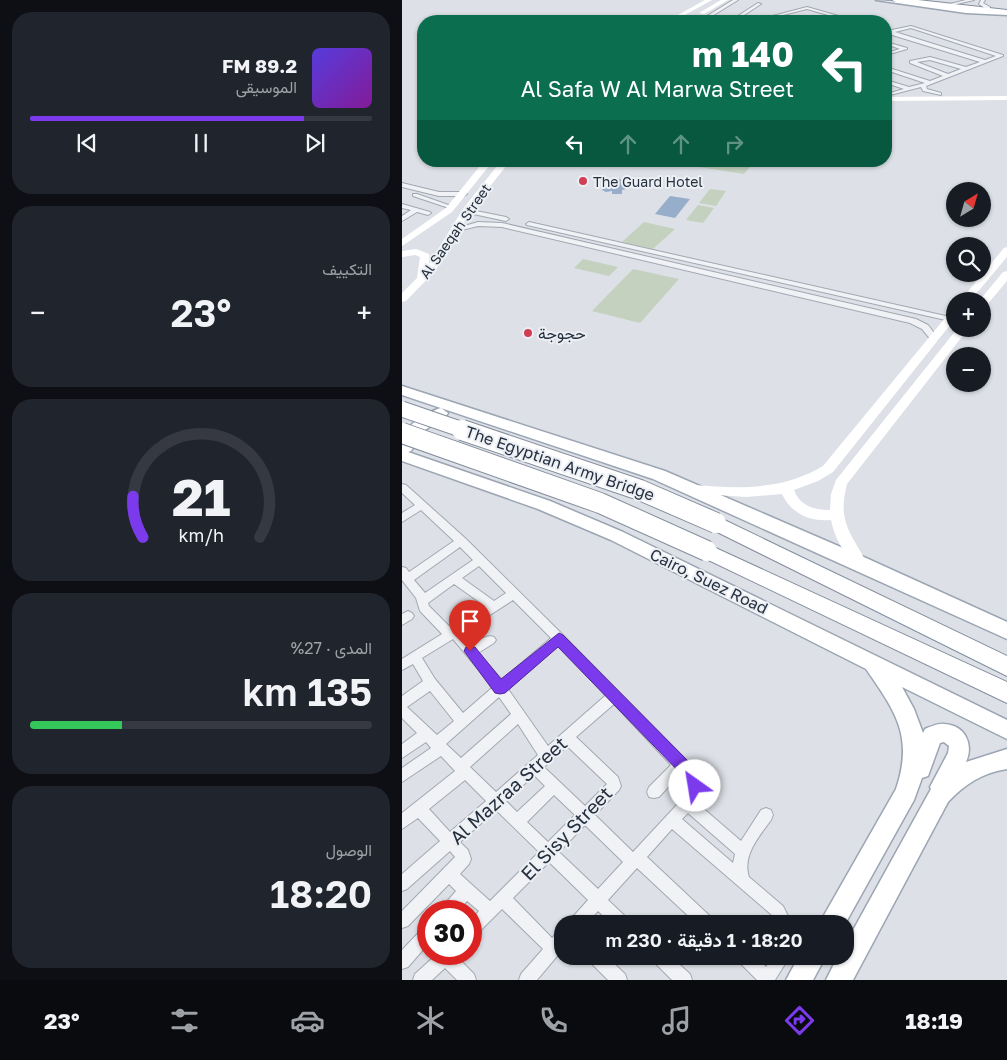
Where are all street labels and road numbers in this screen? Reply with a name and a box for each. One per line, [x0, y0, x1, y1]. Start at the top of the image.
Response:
street label: Al Saeqah Street [416, 180, 494, 282]
street label: The Egyptian Army Bridge [463, 421, 657, 505]
street label: Cairo, Suez Road [647, 544, 771, 618]
street label: Al Mazraa Street [445, 731, 571, 849]
street label: El Sisy Street [516, 781, 616, 885]

